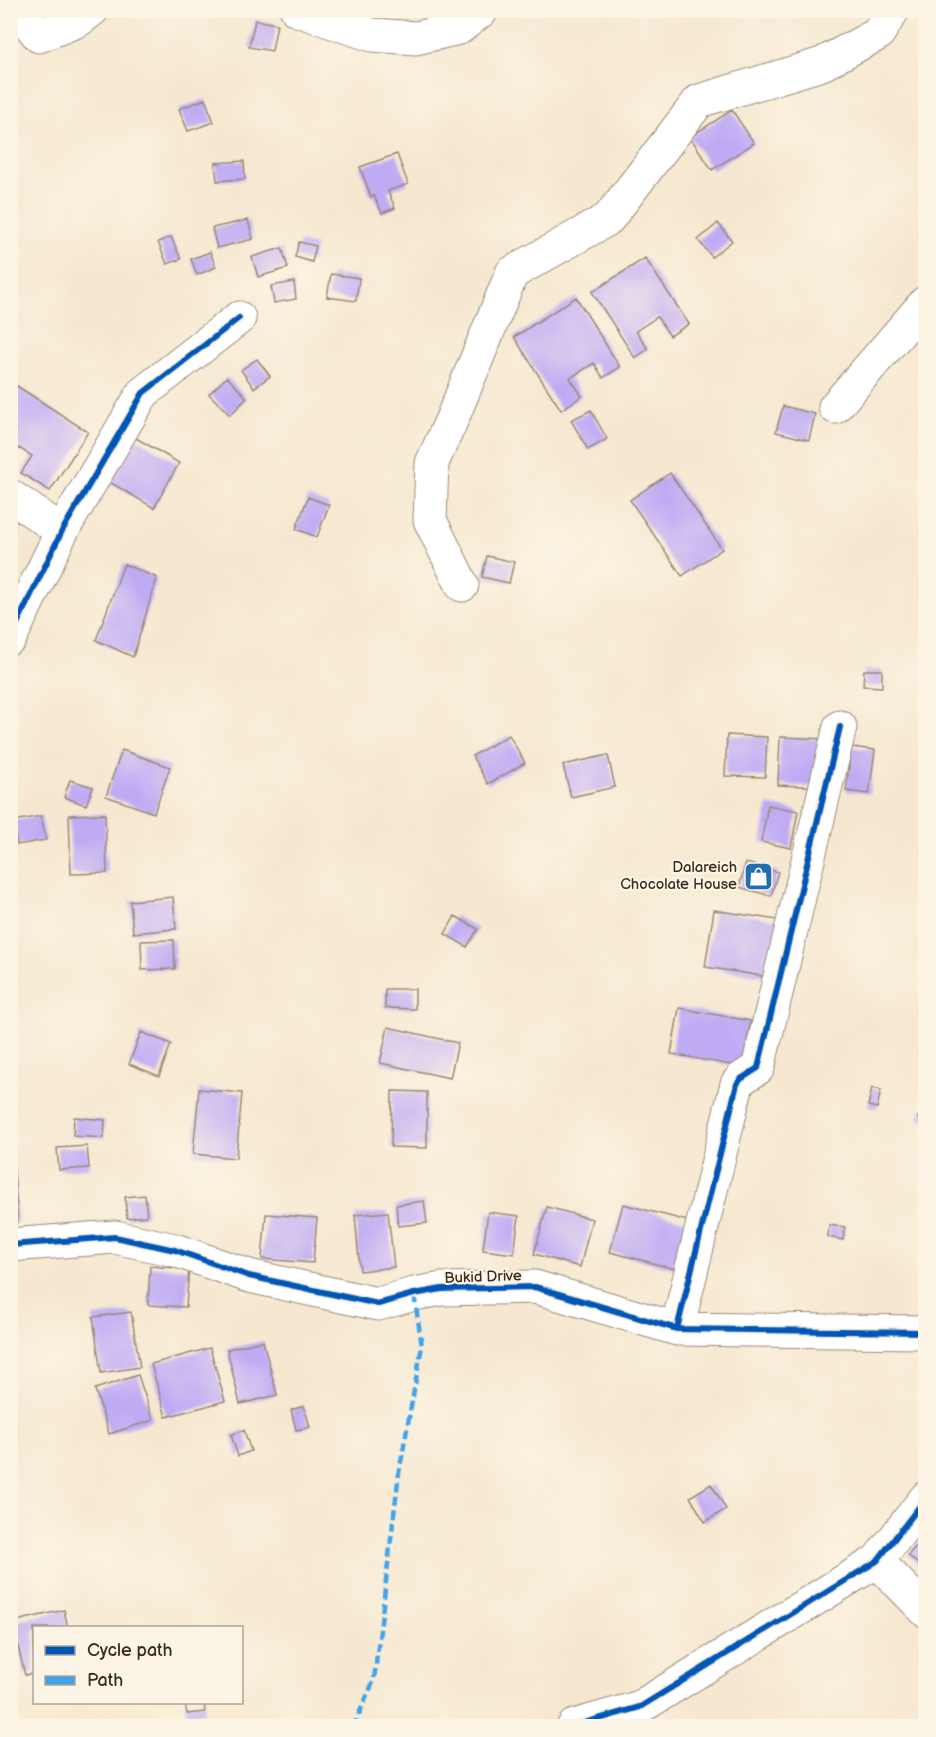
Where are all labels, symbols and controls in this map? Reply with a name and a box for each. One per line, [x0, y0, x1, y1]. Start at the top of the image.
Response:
place label: Dalareich Chocolate House [620, 858, 737, 894]
shop icon: Dalareich Chocolate House [742, 860, 774, 892]
street label: Bukid Drive [444, 1266, 522, 1288]
legend [33, 1626, 243, 1704]
text: Cycle path [87, 1640, 173, 1661]
text: Path [87, 1670, 123, 1691]

